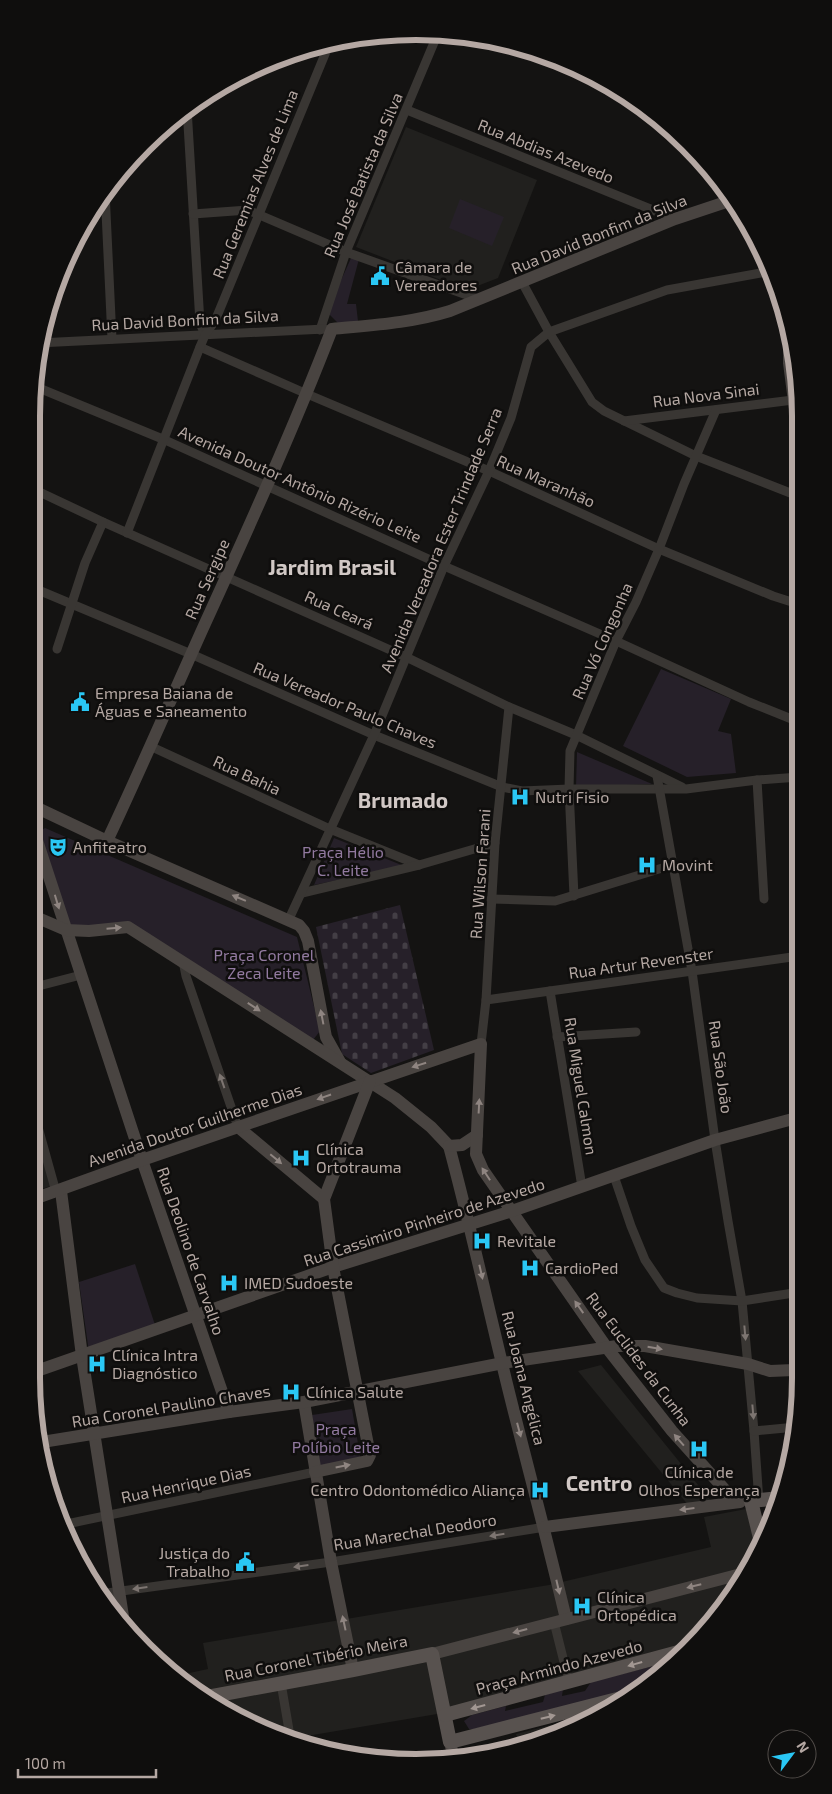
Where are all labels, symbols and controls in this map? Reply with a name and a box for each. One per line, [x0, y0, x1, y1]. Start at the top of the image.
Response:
street label: Rua Geremias Alves de Lima [208, 86, 301, 281]
street label: Rua José Batista da Silva [319, 90, 406, 260]
street label: Rua Abdias Azevedo [475, 115, 617, 187]
street label: Rua David Bonfim da Silva [508, 190, 689, 277]
place label: Câmara de Vereadores [395, 257, 478, 294]
public building icon: Câmara de Vereadores [369, 265, 391, 287]
street label: Rua David Bonfim da Silva [91, 305, 279, 334]
street label: Rua Nova Sinai [651, 379, 760, 410]
street label: Avenida Vereadora Ester Trindade Serra [376, 404, 505, 675]
street label: Avenida Doutor Antônio Rizério Leite [176, 421, 425, 546]
street label: Rua Maranhão [494, 450, 598, 511]
street label: Rua Sergipe [180, 536, 233, 622]
district label: Jardim Brasil [268, 554, 396, 579]
street label: Rua Vó Congonha [567, 580, 636, 702]
street label: Rua Ceará [302, 586, 376, 633]
street label: Rua Vereador Paulo Chaves [251, 657, 440, 752]
place label: Empresa Baiana de Águas e Saneamento [95, 683, 247, 720]
public building icon: Empresa Baiana de Águas e Saneamento [69, 691, 91, 713]
street label: Rua Bahia [211, 751, 284, 798]
hospital icon: Nutri Fisio [509, 786, 531, 808]
district label: Brumado [358, 787, 448, 812]
place label: Nutri Fisio [535, 787, 609, 806]
street label: Rua Wilson Farani [465, 808, 494, 940]
theatre icon: Anfiteatro [47, 836, 69, 858]
place label: Anfiteatro [73, 837, 147, 856]
park label: Praça Hélio C. Leite [302, 842, 384, 879]
hospital icon: Movint [636, 854, 658, 876]
place label: Movint [662, 855, 713, 874]
one-way arrow [231, 893, 246, 901]
one-way arrow [54, 894, 62, 909]
one-way arrow [107, 924, 123, 932]
street label: Rua Artur Revenster [567, 943, 715, 982]
park label: Praça Coronel Zeca Leite [214, 945, 315, 982]
one-way arrow [247, 1002, 260, 1012]
one-way arrow [318, 1009, 326, 1025]
street label: Rua Miguel Calmon [561, 1016, 602, 1156]
street label: Rua São João [706, 1019, 737, 1115]
one-way arrow [411, 1062, 426, 1069]
one-way arrow [218, 1073, 226, 1088]
street label: Avenida Doutor Guilherme Dias [85, 1079, 304, 1170]
one-way arrow [316, 1094, 331, 1101]
one-way arrow [475, 1097, 483, 1113]
place label: Clínica Ortotrauma [316, 1139, 402, 1176]
hospital icon: Clínica Ortotrauma [290, 1147, 312, 1169]
one-way arrow [269, 1153, 282, 1164]
street label: Rua Deolino de Carvalho [154, 1164, 229, 1337]
one-way arrow [482, 1168, 491, 1181]
street label: Rua Cassimiro Pinheiro de Azevedo [301, 1173, 547, 1270]
hospital icon: Revitale [471, 1230, 493, 1252]
place label: Revitale [497, 1231, 556, 1250]
hospital icon: CardioPed [519, 1257, 541, 1279]
place label: CardioPed [545, 1258, 619, 1277]
one-way arrow [477, 1264, 485, 1279]
hospital icon: IMED Sudoeste [218, 1272, 240, 1294]
place label: IMED Sudoeste [244, 1273, 353, 1292]
street label: Rua Euclides da Cunha [583, 1288, 696, 1429]
one-way arrow [574, 1301, 584, 1314]
street label: Rua Joana Angélica [499, 1309, 550, 1447]
one-way arrow [741, 1325, 749, 1341]
one-way arrow [648, 1344, 664, 1352]
place label: Clínica Intra Diagnóstico [112, 1345, 198, 1382]
hospital icon: Clínica Intra Diagnóstico [86, 1353, 108, 1375]
street label: Rua Coronel Paulino Chaves [70, 1380, 272, 1431]
hospital icon: Clínica Salute [280, 1381, 302, 1403]
place label: Clínica Salute [306, 1382, 404, 1401]
one-way arrow [749, 1405, 757, 1421]
park label: Praça Políbio Leite [292, 1419, 380, 1456]
one-way arrow [515, 1422, 523, 1437]
one-way arrow [674, 1434, 685, 1447]
hospital icon: Clínica de Olhos Esperança [688, 1438, 710, 1460]
street label: Rua Henrique Dias [119, 1460, 253, 1507]
one-way arrow [335, 1462, 351, 1470]
place label: Clínica de Olhos Esperança [638, 1462, 760, 1500]
district label: Centro [566, 1470, 632, 1495]
hospital icon: Centro Odontomédico Aliança [529, 1479, 551, 1501]
place label: Centro Odontomédico Aliança [311, 1480, 525, 1500]
one-way arrow [679, 1505, 695, 1513]
street label: Rua Marechal Deodoro [332, 1509, 498, 1554]
one-way arrow [488, 1532, 504, 1540]
place label: Justiça do Trabalho [159, 1543, 230, 1580]
public building icon: Justiça do Trabalho [234, 1551, 256, 1573]
one-way arrow [293, 1562, 309, 1570]
one-way arrow [554, 1580, 562, 1595]
one-way arrow [687, 1582, 702, 1590]
one-way arrow [132, 1584, 148, 1592]
place label: Clínica Ortopédica [597, 1587, 677, 1624]
hospital icon: Clínica Ortopédica [571, 1595, 593, 1617]
one-way arrow [340, 1615, 348, 1630]
one-way arrow [512, 1627, 527, 1635]
street label: Rua Coronel Tibério Meira [223, 1630, 409, 1685]
street label: Praça Armindo Azevedo [474, 1635, 644, 1699]
one-way arrow [627, 1661, 642, 1669]
one-way arrow [470, 1703, 485, 1711]
one-way arrow [540, 1713, 555, 1721]
north arrow [767, 1729, 817, 1779]
text: N [794, 1738, 813, 1756]
scale bar [18, 1746, 155, 1778]
text: 100 m [25, 1754, 66, 1772]

